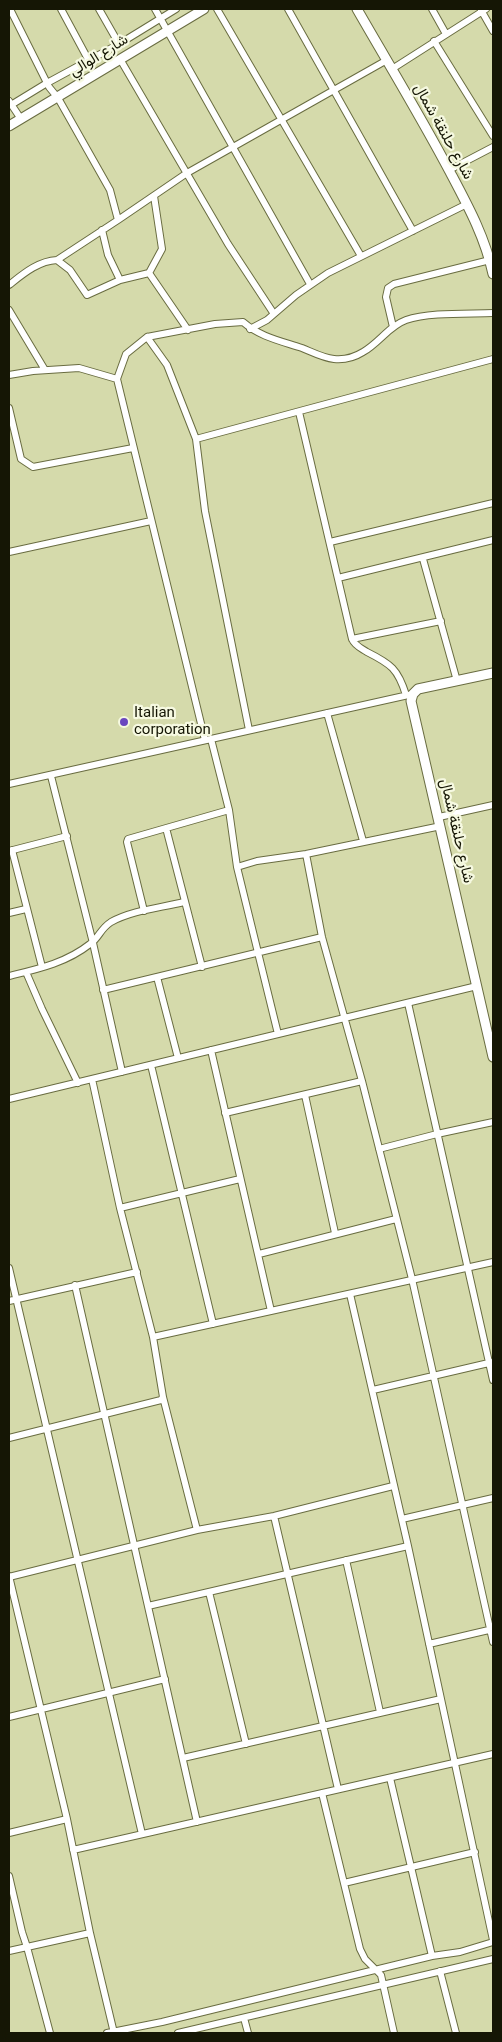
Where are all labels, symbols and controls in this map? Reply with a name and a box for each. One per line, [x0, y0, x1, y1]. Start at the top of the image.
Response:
street label: شارع الوالي [66, 31, 132, 81]
street label: شارع حلنقة شمال [409, 81, 477, 183]
place label: Italian corporation [134, 704, 211, 739]
marker: Italian corporation [118, 716, 130, 728]
street label: شارع حلنقة شمال [435, 777, 477, 885]

